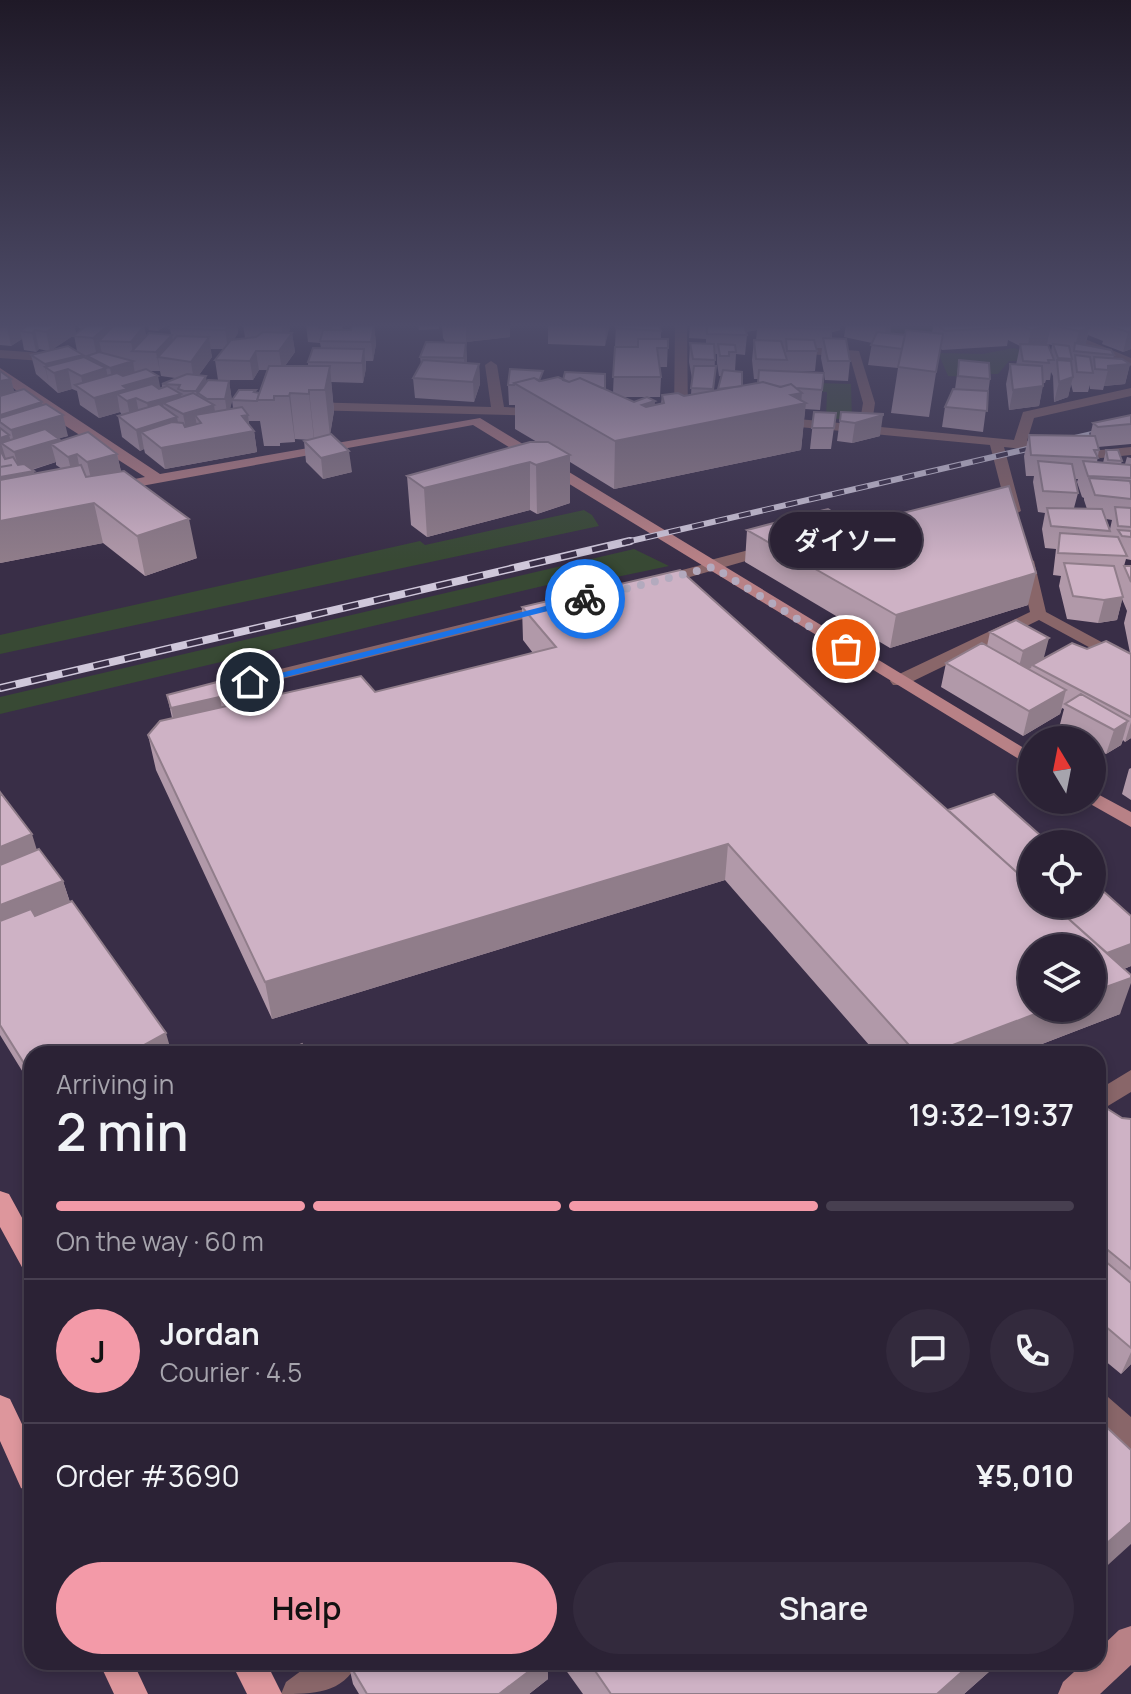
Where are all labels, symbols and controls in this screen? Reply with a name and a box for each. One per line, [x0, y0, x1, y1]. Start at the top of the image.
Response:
callout: ダイソー [770, 513, 922, 569]
text: ダイソー [794, 522, 898, 558]
courier [545, 559, 625, 639]
icon: bike [563, 577, 607, 621]
pin [812, 615, 880, 683]
icon: bag [824, 627, 868, 671]
pin [216, 648, 284, 716]
icon: home [228, 660, 272, 704]
north arrow [1018, 726, 1106, 814]
map controls [1018, 726, 1106, 1022]
button: locate [1018, 830, 1106, 918]
button: layers [1018, 934, 1106, 1022]
text: Arriving in [56, 1066, 174, 1102]
text: 19:32–19:37 [908, 1094, 1074, 1135]
text: 2 min [56, 1096, 189, 1167]
text: On the way · 60 m [56, 1223, 264, 1259]
button: chat [886, 1309, 970, 1393]
button: phone [990, 1309, 1074, 1393]
text: Jordan [160, 1313, 260, 1354]
text: J [90, 1331, 106, 1372]
text: Courier · 4.5 [160, 1354, 302, 1390]
text: Order #3690 [56, 1455, 240, 1496]
text: ¥5,010 [976, 1455, 1074, 1496]
button: Help [56, 1562, 557, 1654]
button: Share [573, 1562, 1074, 1654]

